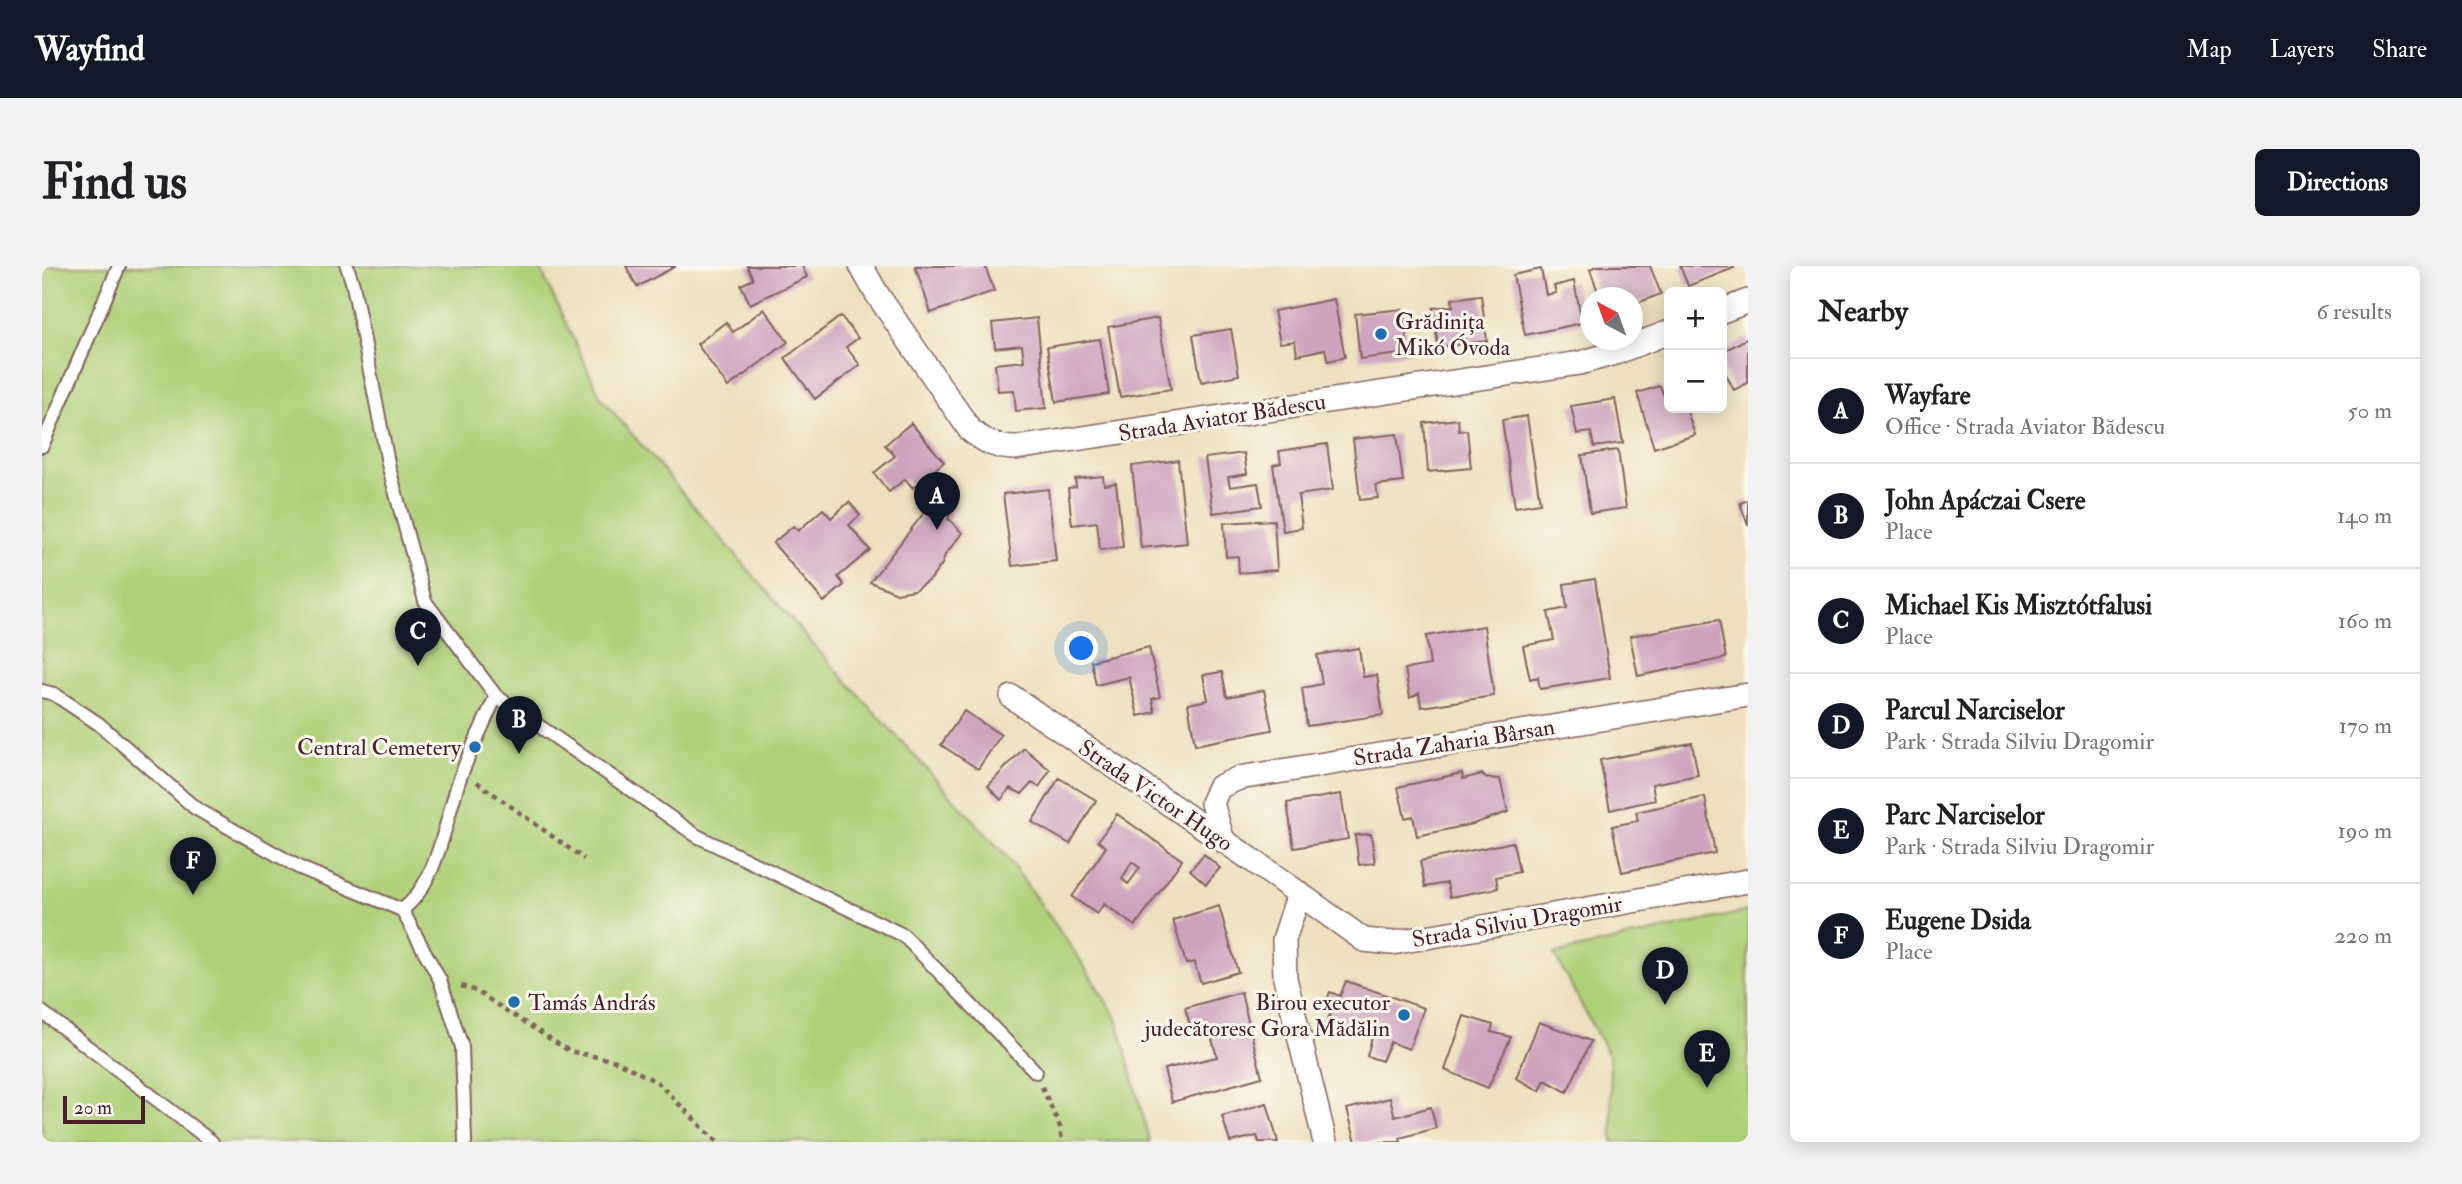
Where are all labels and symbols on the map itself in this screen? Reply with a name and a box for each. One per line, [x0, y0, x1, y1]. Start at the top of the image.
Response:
north arrow [1580, 287, 1643, 350]
place label: Grădinița Mikó Óvoda [1395, 307, 1511, 362]
marker: Grădinița Mikó Óvoda [1373, 326, 1389, 342]
street label: Strada Aviator Bădescu [1116, 387, 1328, 448]
pin: A [914, 472, 960, 530]
pin: C [395, 608, 441, 666]
your location [1064, 631, 1098, 665]
pin: B [496, 696, 542, 754]
street label: Strada Zaharia Bârsan [1351, 712, 1557, 773]
place label: Central Cemetery [297, 733, 462, 762]
street label: Strada Victor Hugo [1073, 733, 1239, 858]
marker: Central Cemetery [467, 739, 483, 755]
pin: F [170, 837, 216, 895]
street label: Strada Silviu Dragomir [1410, 889, 1625, 954]
pin: D [1642, 947, 1688, 1005]
place label: Tamás András [528, 988, 656, 1017]
place label: Birou executor judecătoresc Gora Mădălin [1141, 988, 1390, 1043]
marker: Tamás András [506, 994, 522, 1010]
marker: Birou executor judecătoresc Gora Mădălin [1396, 1007, 1412, 1023]
pin: E [1684, 1030, 1730, 1088]
scale bar [63, 1093, 145, 1125]

